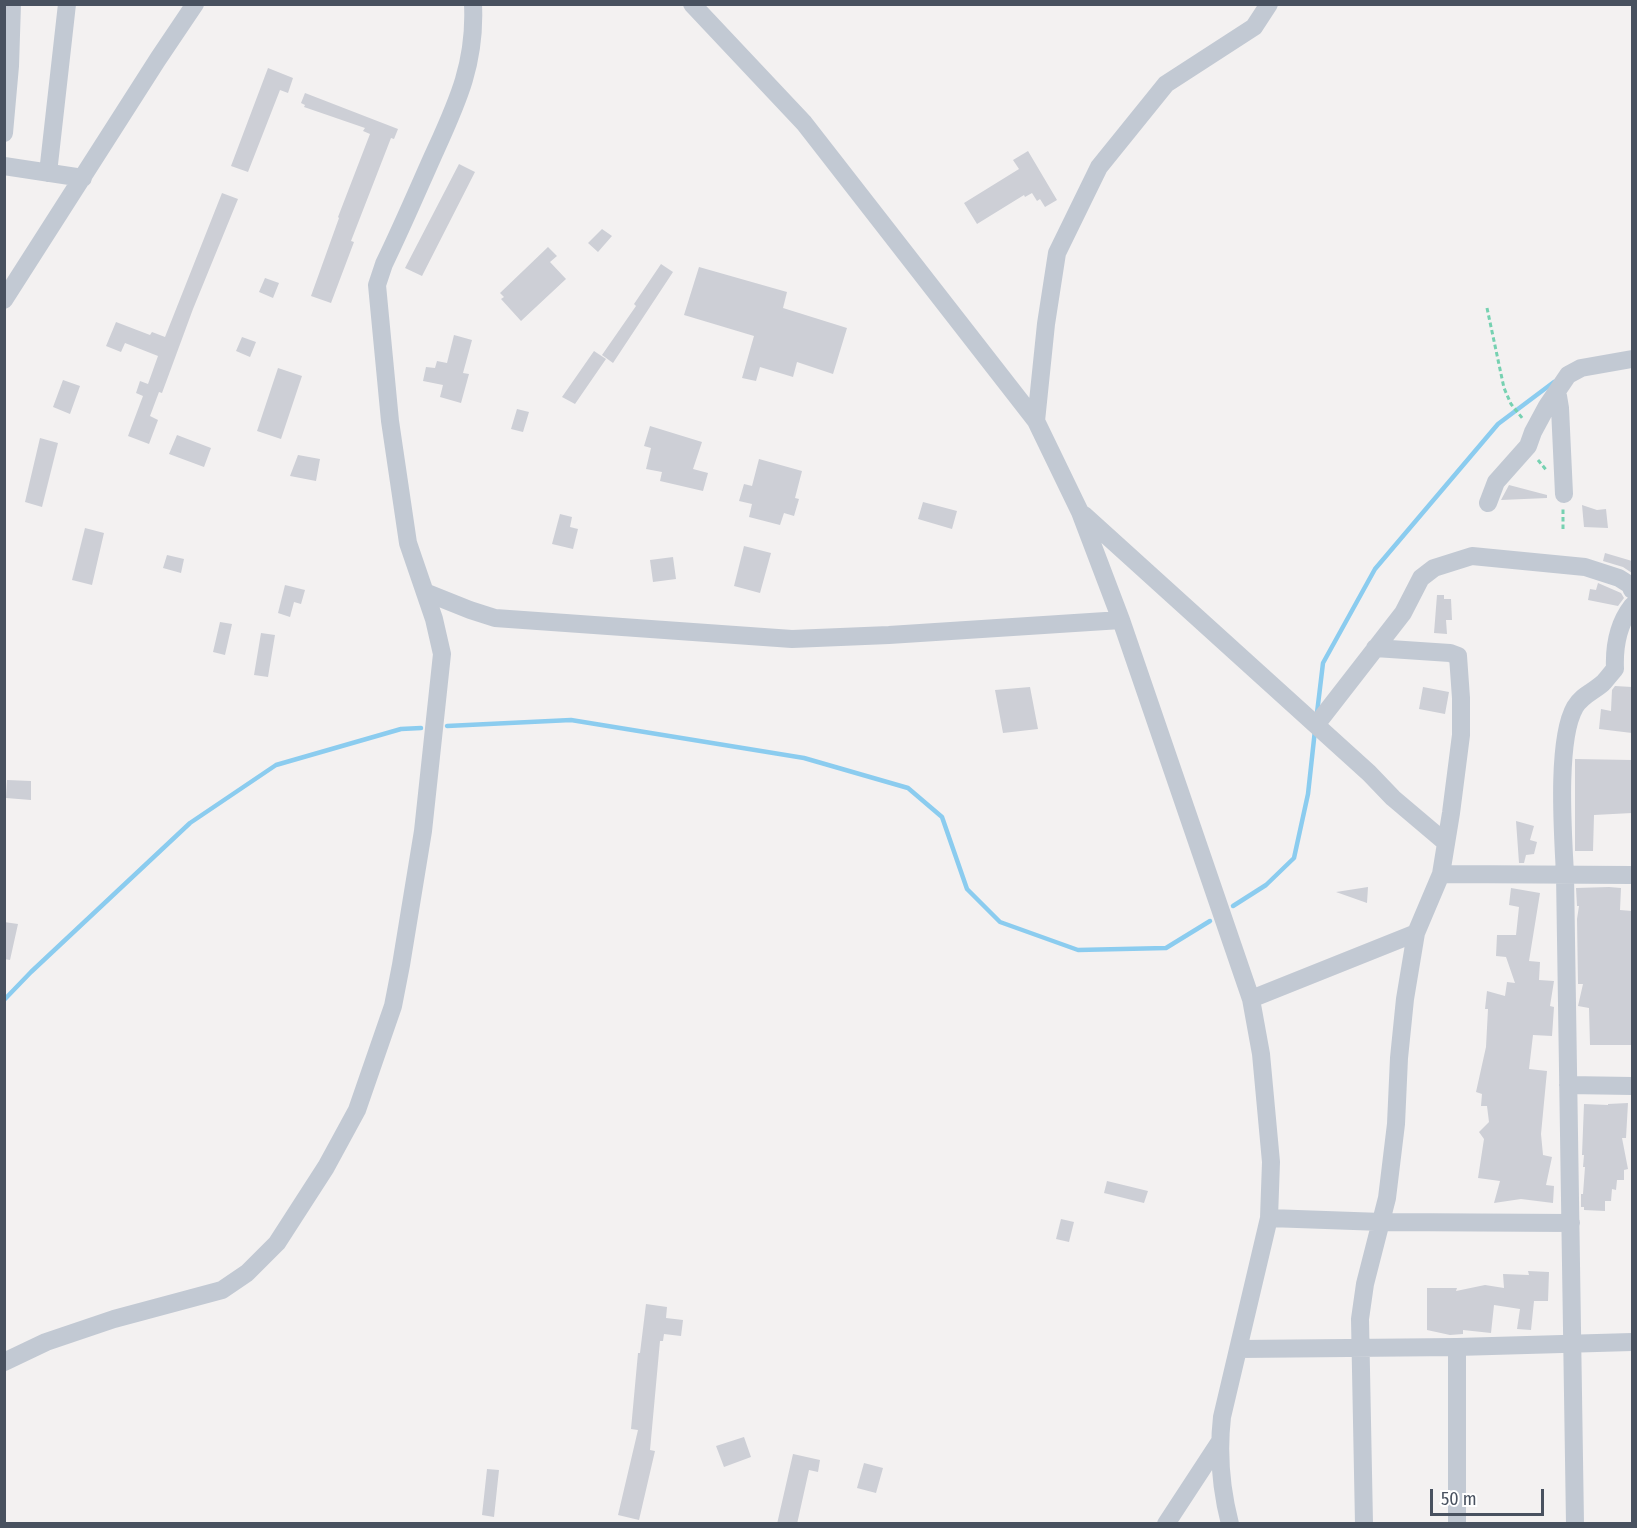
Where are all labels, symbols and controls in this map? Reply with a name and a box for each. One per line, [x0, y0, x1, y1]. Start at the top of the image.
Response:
scale bar [1433, 1477, 1547, 1515]
text: 50 m [1441, 1488, 1477, 1510]

